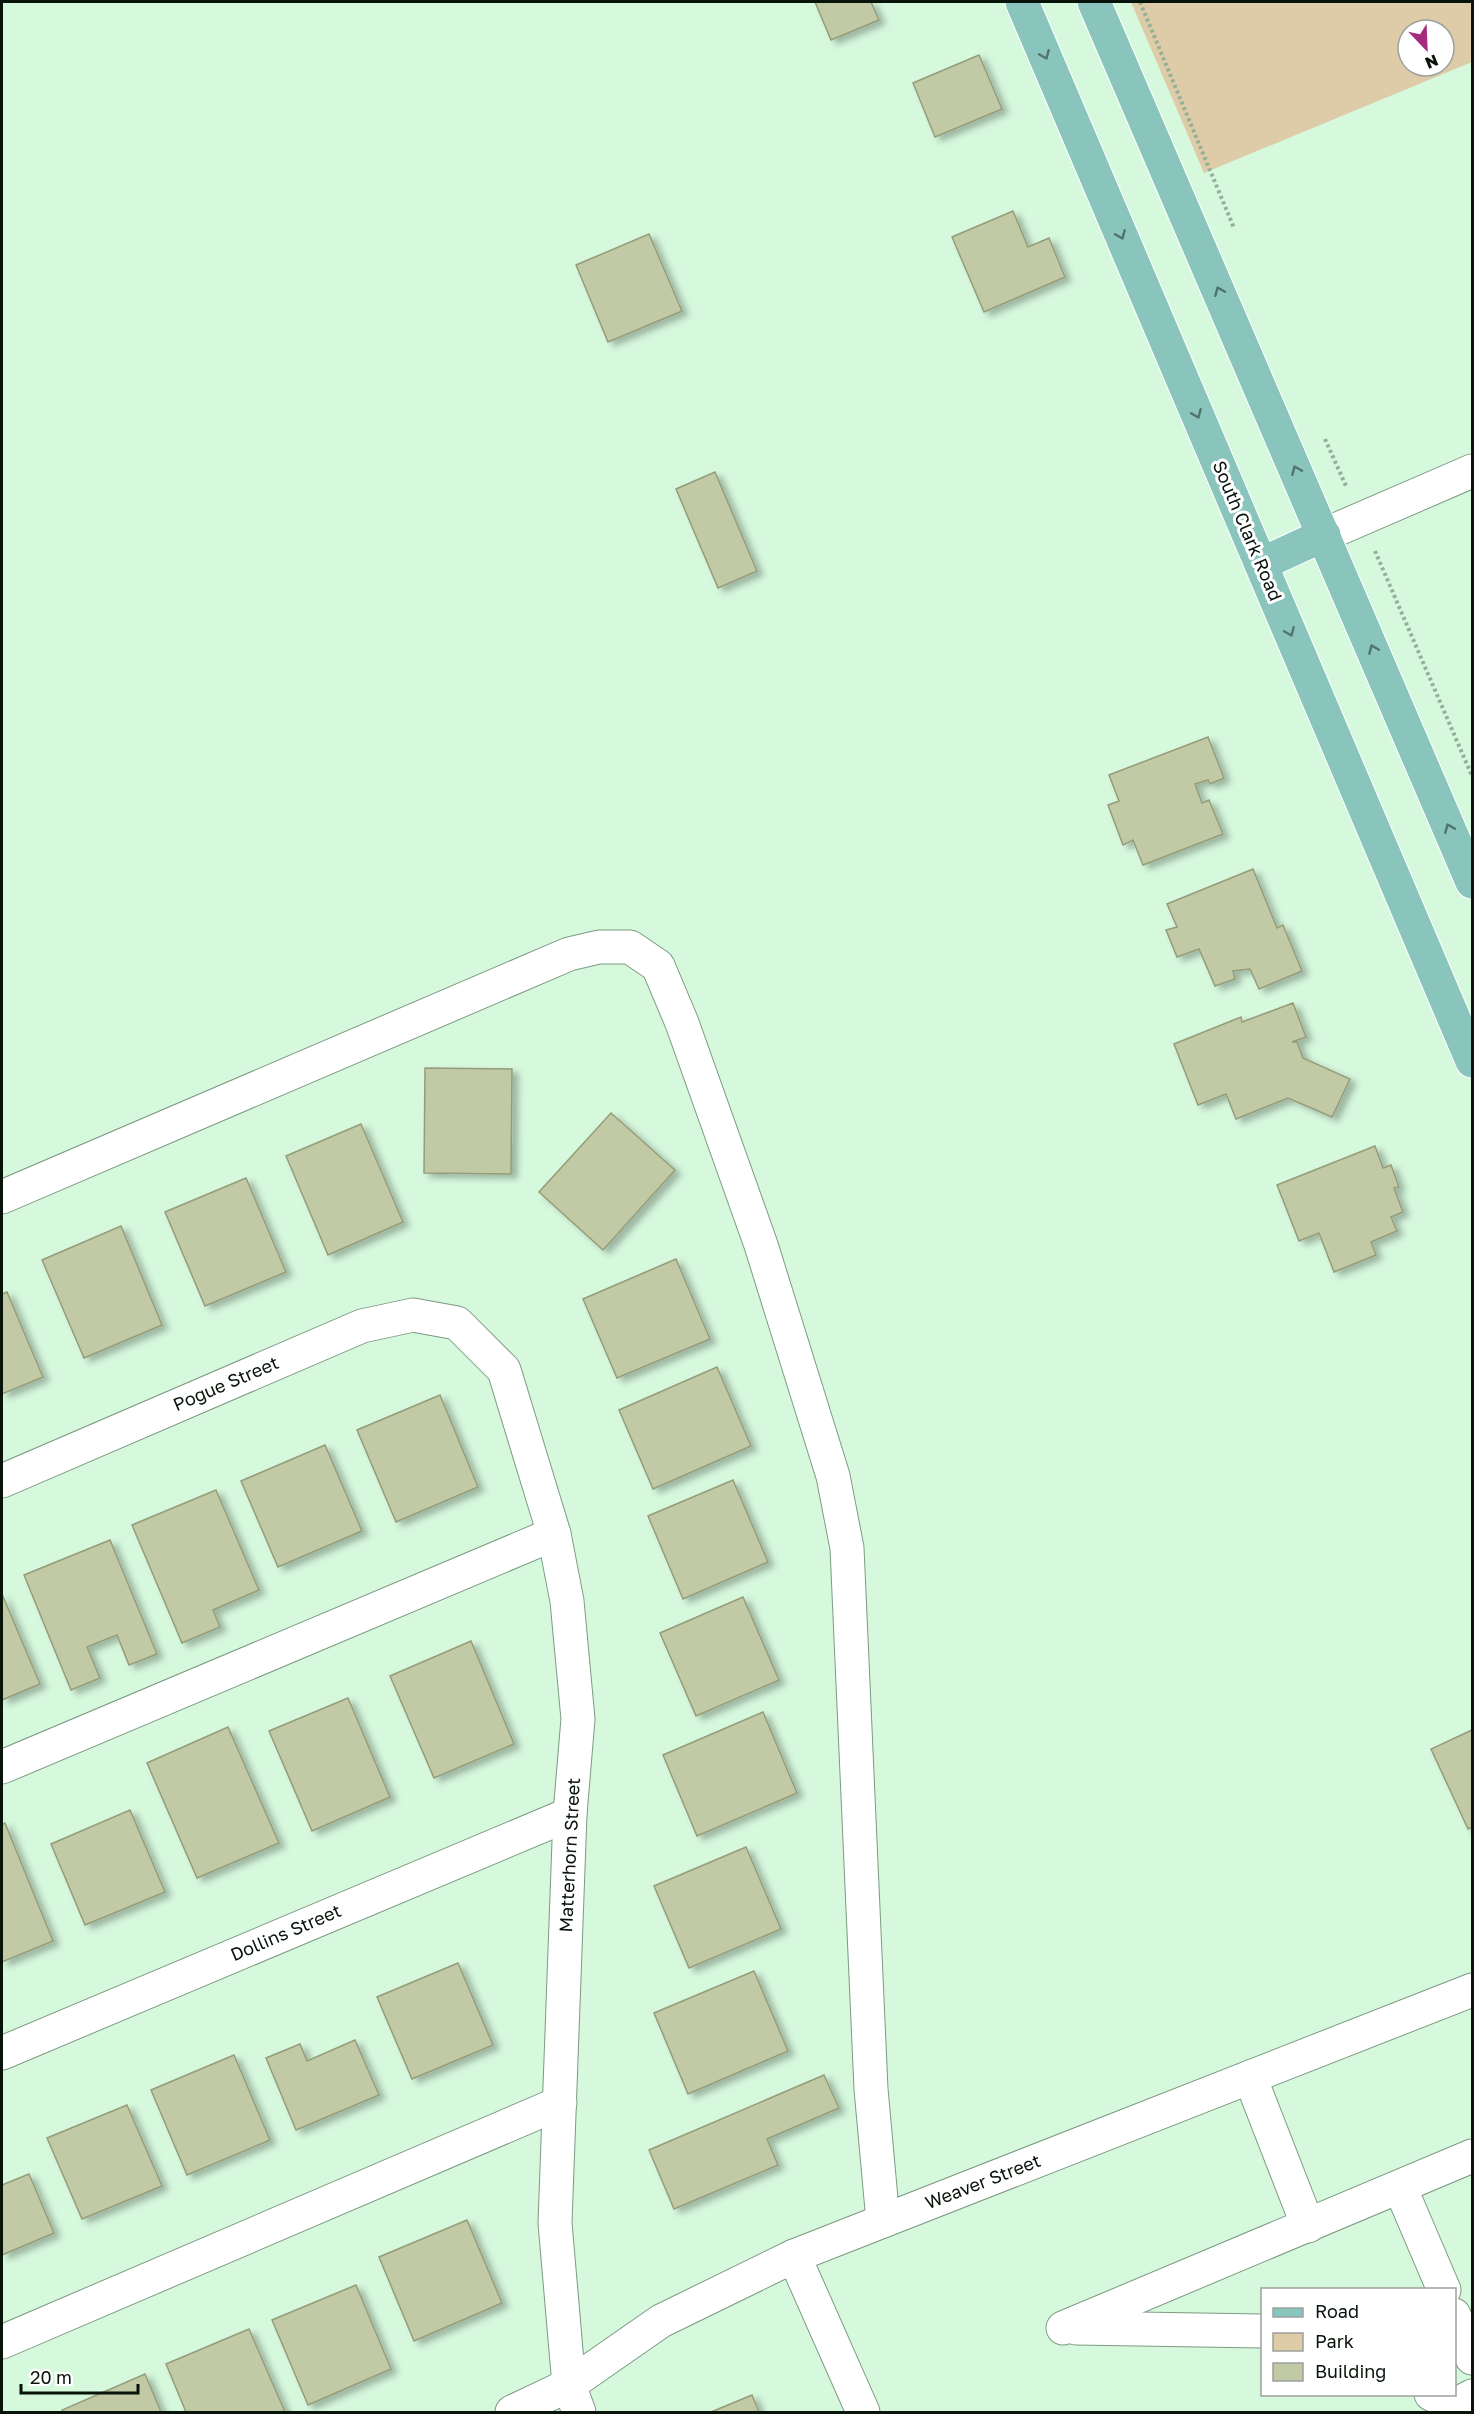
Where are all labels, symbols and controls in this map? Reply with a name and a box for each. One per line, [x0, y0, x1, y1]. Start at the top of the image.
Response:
north arrow [1396, 18, 1456, 78]
one-way arrow [1038, 49, 1050, 60]
text: N [1422, 50, 1441, 73]
one-way arrow [1114, 228, 1126, 239]
one-way arrow [1214, 286, 1226, 297]
one-way arrow [1190, 408, 1202, 419]
street label: South Clark Road [1208, 457, 1287, 604]
one-way arrow [1291, 465, 1303, 476]
one-way arrow [1283, 626, 1295, 637]
one-way arrow [1368, 644, 1380, 655]
one-way arrow [1445, 824, 1457, 835]
street label: Pogue Street [169, 1351, 282, 1415]
street label: Matterhorn Street [554, 1777, 584, 1933]
street label: Dollins Street [227, 1899, 344, 1965]
street label: Weaver Street [922, 2149, 1043, 2213]
legend [1261, 2288, 1456, 2396]
text: Road [1315, 2300, 1359, 2322]
text: Park [1315, 2330, 1354, 2352]
scale bar [21, 2357, 138, 2395]
text: Building [1315, 2360, 1386, 2382]
text: 20 m [30, 2366, 72, 2388]

